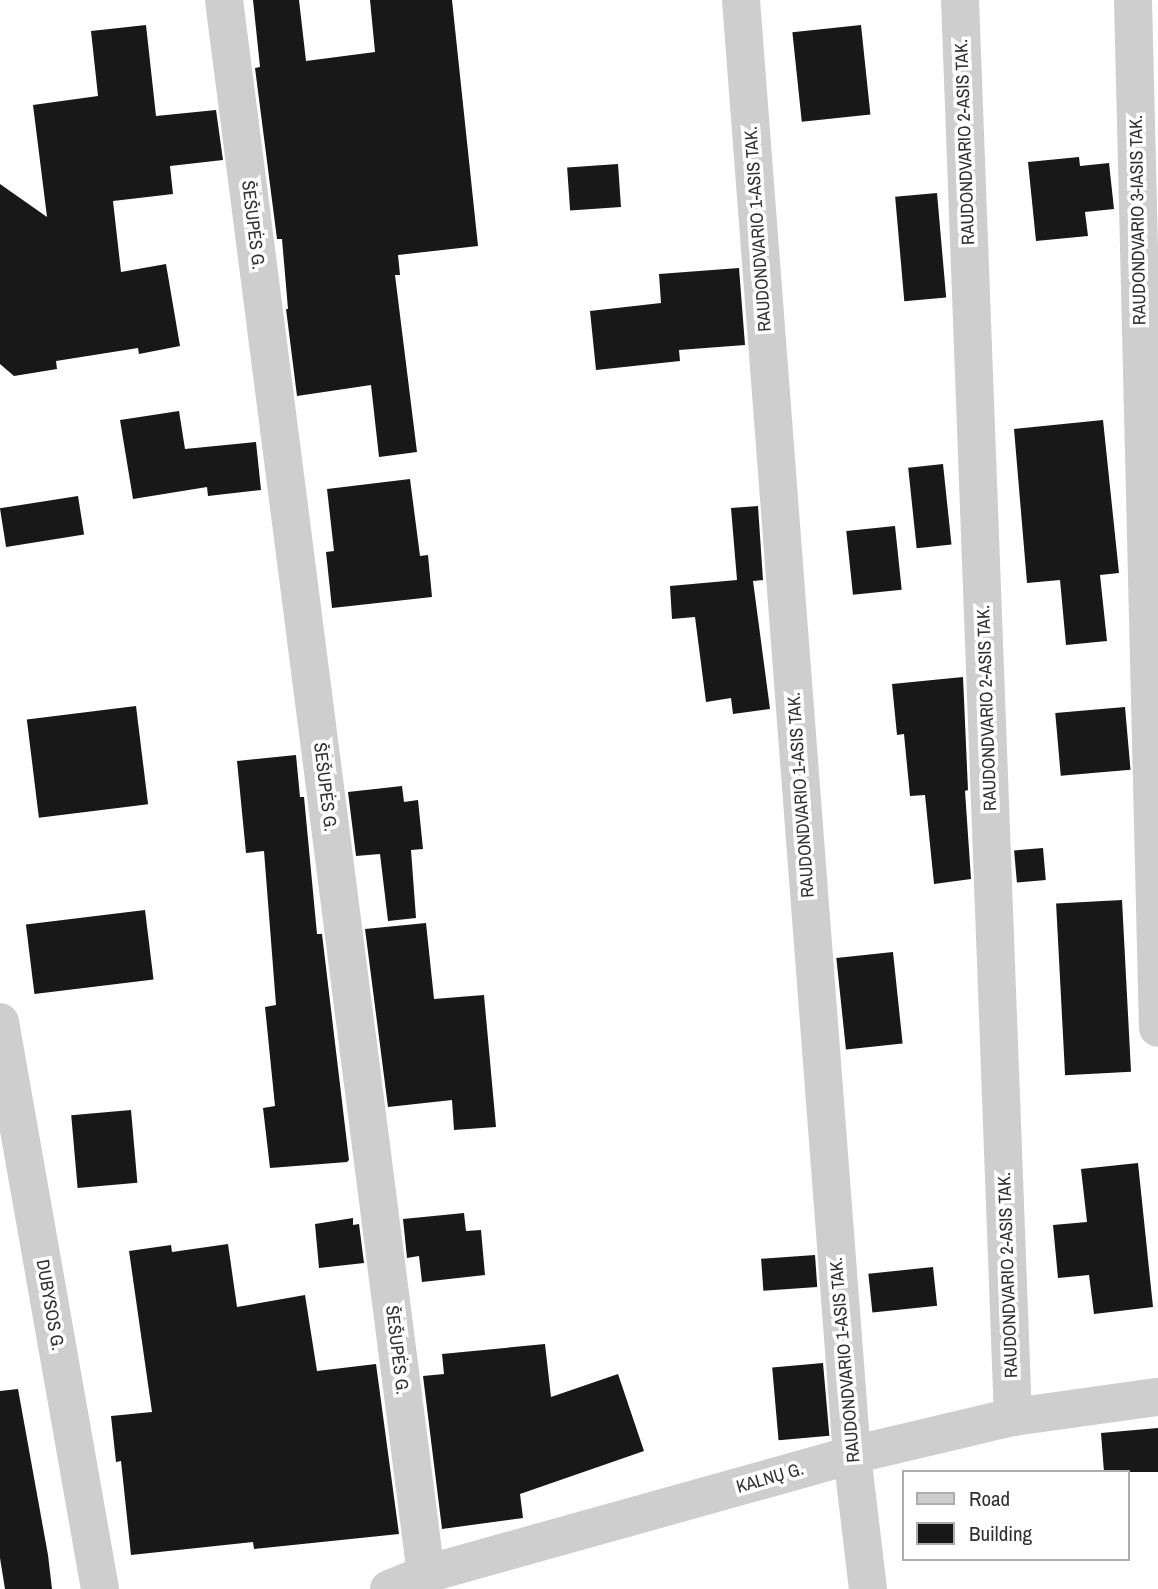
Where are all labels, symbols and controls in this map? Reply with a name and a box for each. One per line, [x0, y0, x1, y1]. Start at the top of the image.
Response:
street label: RAUDONDVARIO 2-ASIS TAK. [951, 39, 979, 245]
street label: RAUDONDVARIO 3-IASIS TAK. [1125, 115, 1151, 325]
street label: RAUDONDVARIO 1-ASIS TAK. [740, 125, 776, 333]
street label: ŠEŠUPĖS G. [237, 179, 269, 271]
street label: RAUDONDVARIO 2-ASIS TAK. [973, 605, 1001, 811]
street label: RAUDONDVARIO 1-ASIS TAK. [783, 691, 819, 899]
street label: ŠEŠUPĖS G. [309, 741, 341, 833]
street label: RAUDONDVARIO 2-ASIS TAK. [994, 1172, 1022, 1378]
street label: RAUDONDVARIO 1-ASIS TAK. [825, 1256, 865, 1464]
street label: DUBYSOS G. [31, 1258, 69, 1352]
street label: ŠEŠUPĖS G. [381, 1304, 413, 1396]
street label: KALNŲ G. [734, 1458, 806, 1498]
legend [902, 1470, 1130, 1561]
text: Road [969, 1484, 1010, 1513]
text: Building [969, 1519, 1032, 1548]

